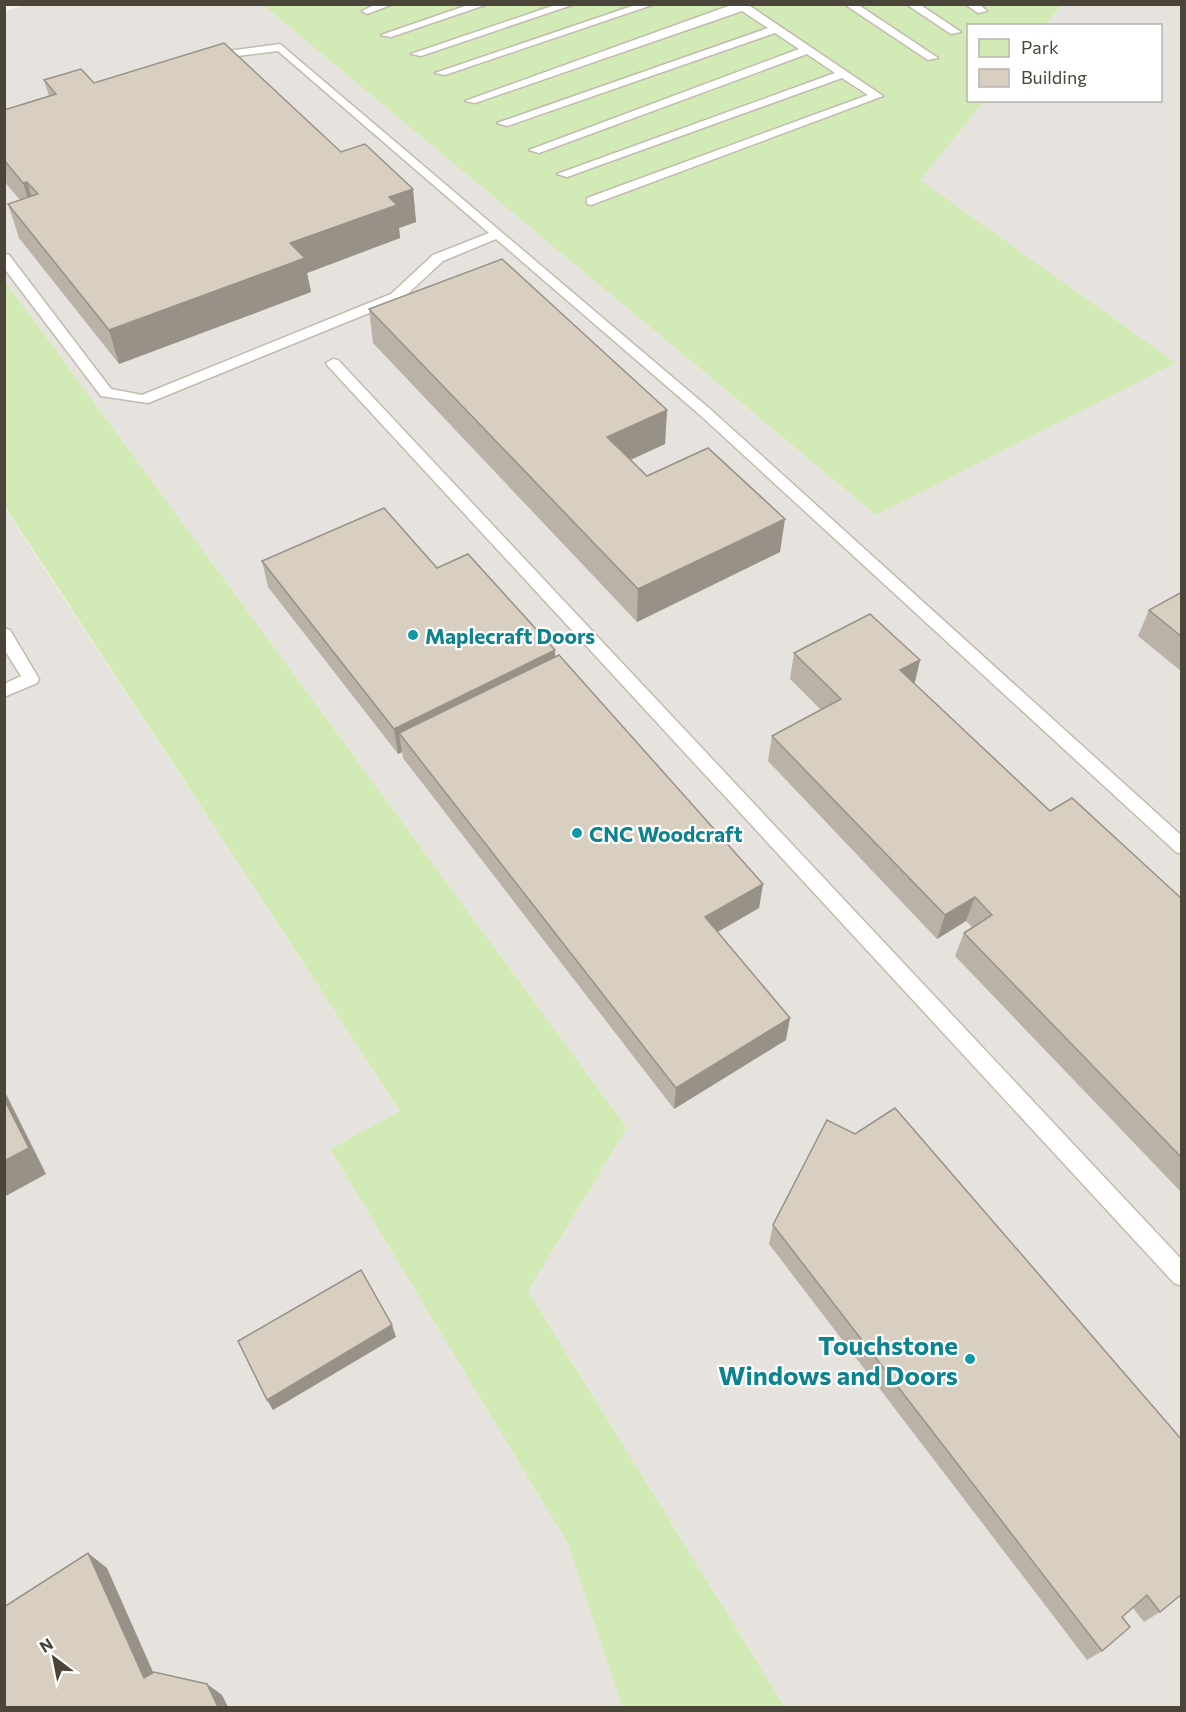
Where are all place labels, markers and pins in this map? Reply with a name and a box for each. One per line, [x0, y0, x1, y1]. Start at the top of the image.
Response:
place label: Maplecraft Doors [425, 623, 595, 648]
marker: Maplecraft Doors [406, 628, 420, 642]
place label: CNC Woodcraft [589, 821, 743, 846]
marker: CNC Woodcraft [570, 826, 584, 840]
place label: Touchstone Windows and Doors [718, 1329, 958, 1390]
marker: Touchstone Windows and Doors [963, 1352, 977, 1366]

